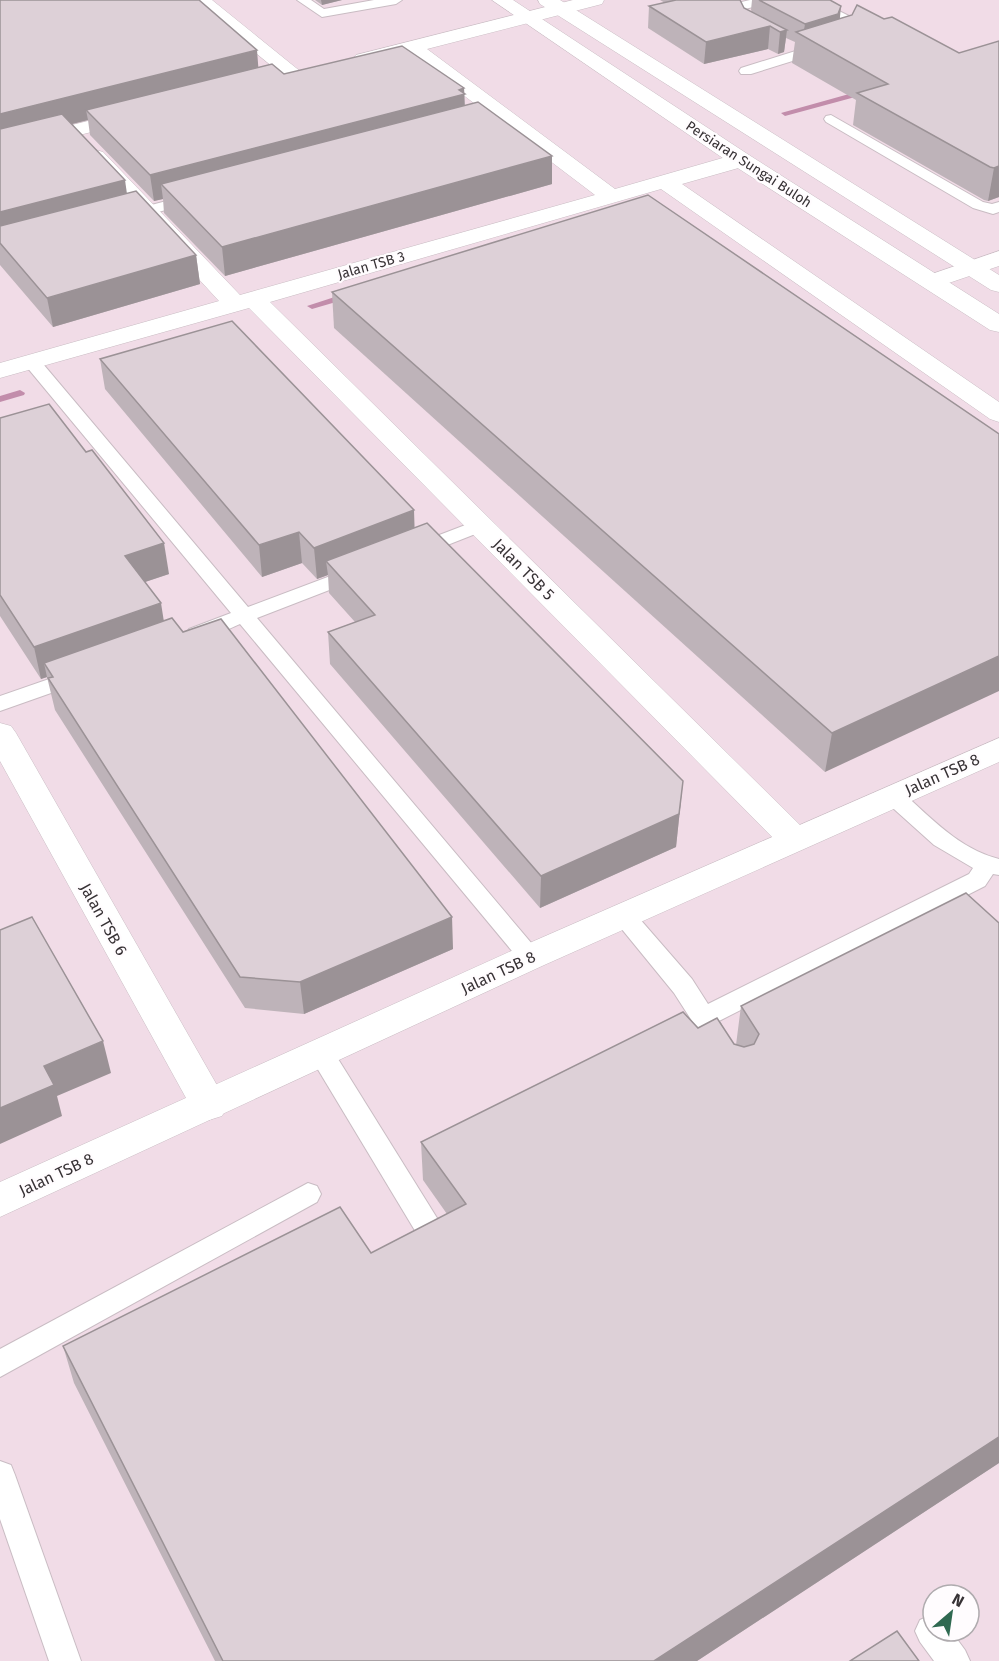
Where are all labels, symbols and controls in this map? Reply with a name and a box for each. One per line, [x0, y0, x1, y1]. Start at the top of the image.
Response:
street label: Persiaran Sungai Buloh [683, 117, 815, 211]
street label: Jalan TSB 3 [336, 248, 407, 283]
street label: Jalan TSB 5 [489, 535, 558, 604]
street label: Jalan TSB 8 [902, 749, 983, 799]
street label: Jalan TSB 6 [76, 880, 131, 959]
street label: Jalan TSB 8 [458, 947, 539, 998]
street label: Jalan TSB 8 [16, 1149, 97, 1200]
north arrow [921, 1583, 981, 1643]
text: N [949, 1589, 967, 1611]

